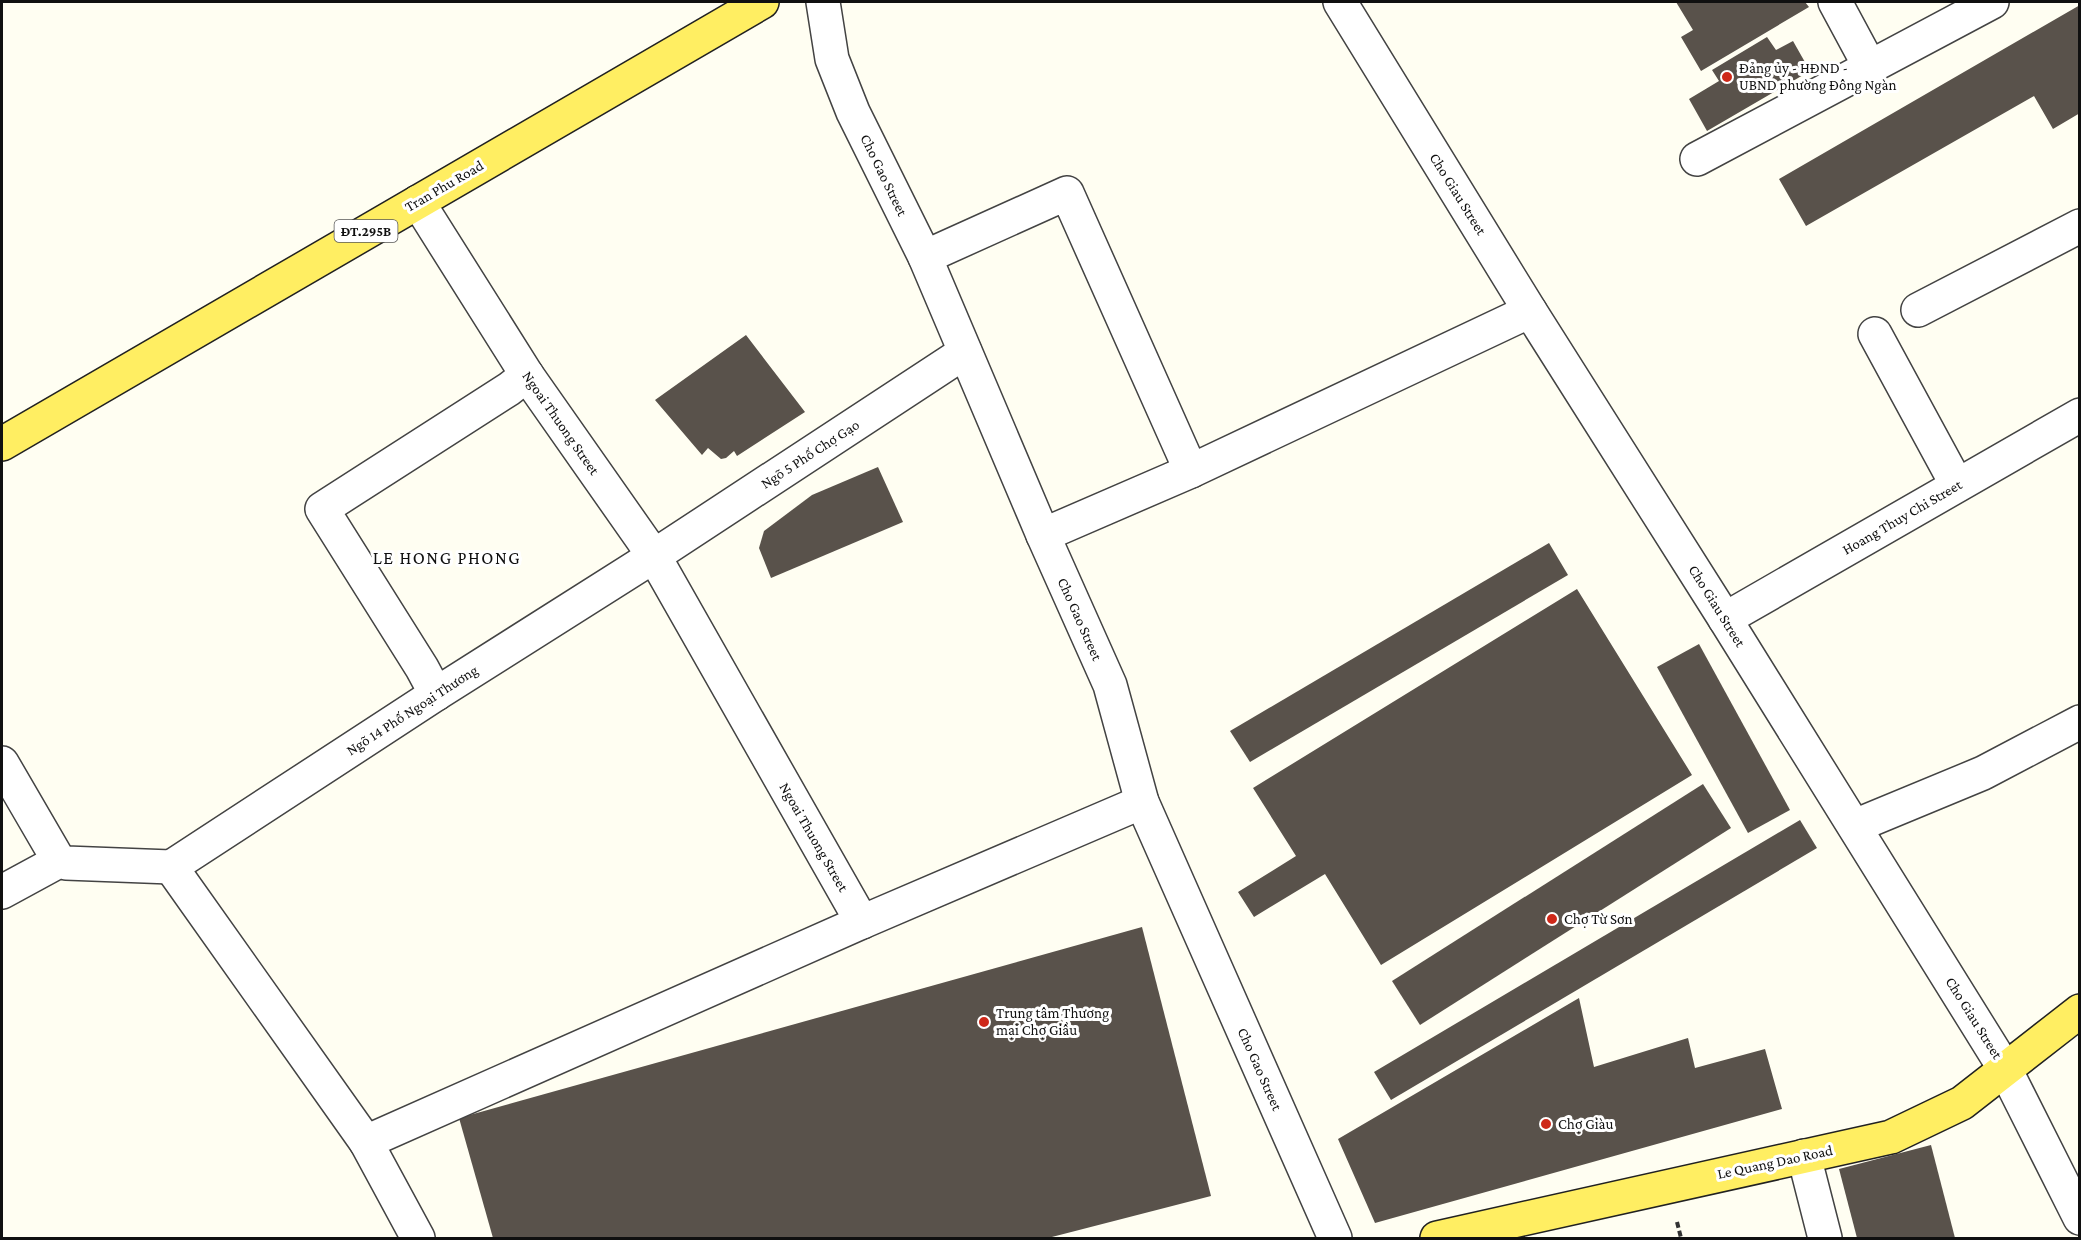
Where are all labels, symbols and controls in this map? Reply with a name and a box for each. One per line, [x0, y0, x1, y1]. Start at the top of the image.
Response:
place label: Đảng ủy - HĐND - UBND phường Đông Ngàn [1739, 60, 1896, 94]
marker: Đảng ủy - HĐND - UBND phường Đông Ngàn [1720, 70, 1734, 84]
street label: Cho Gao Street [857, 131, 911, 219]
street label: Cho Giau Street [1426, 150, 1490, 239]
street label: Tran Phu Road [402, 157, 486, 215]
road number: ĐT.295B [334, 220, 398, 242]
street label: Ngoai Thuong Street [518, 368, 603, 479]
street label: Ngõ 5 Phố Chợ Gạo [757, 415, 863, 493]
street label: Hoang Thuy Chi Street [1840, 476, 1966, 559]
district label: LE HONG PHONG [373, 548, 521, 568]
street label: Cho Giau Street [1685, 562, 1749, 651]
street label: Cho Gao Street [1055, 575, 1106, 664]
street label: Ngõ 14 Phố Ngoại Thương [343, 661, 481, 759]
street label: Ngoai Thuong Street [775, 780, 852, 896]
place label: Chợ Từ Sơn [1564, 911, 1633, 928]
marker: Chợ Từ Sơn [1545, 912, 1559, 926]
street label: Cho Giau Street [1942, 974, 2006, 1063]
place label: Trung tâm Thương mại Chợ Giầu [996, 1005, 1109, 1039]
marker: Trung tâm Thương mại Chợ Giầu [977, 1015, 991, 1029]
street label: Cho Gao Street [1235, 1025, 1286, 1114]
place label: Chợ Giàu [1558, 1116, 1614, 1133]
marker: Chợ Giàu [1539, 1117, 1553, 1131]
street label: Le Quang Dao Road [1716, 1142, 1834, 1183]

